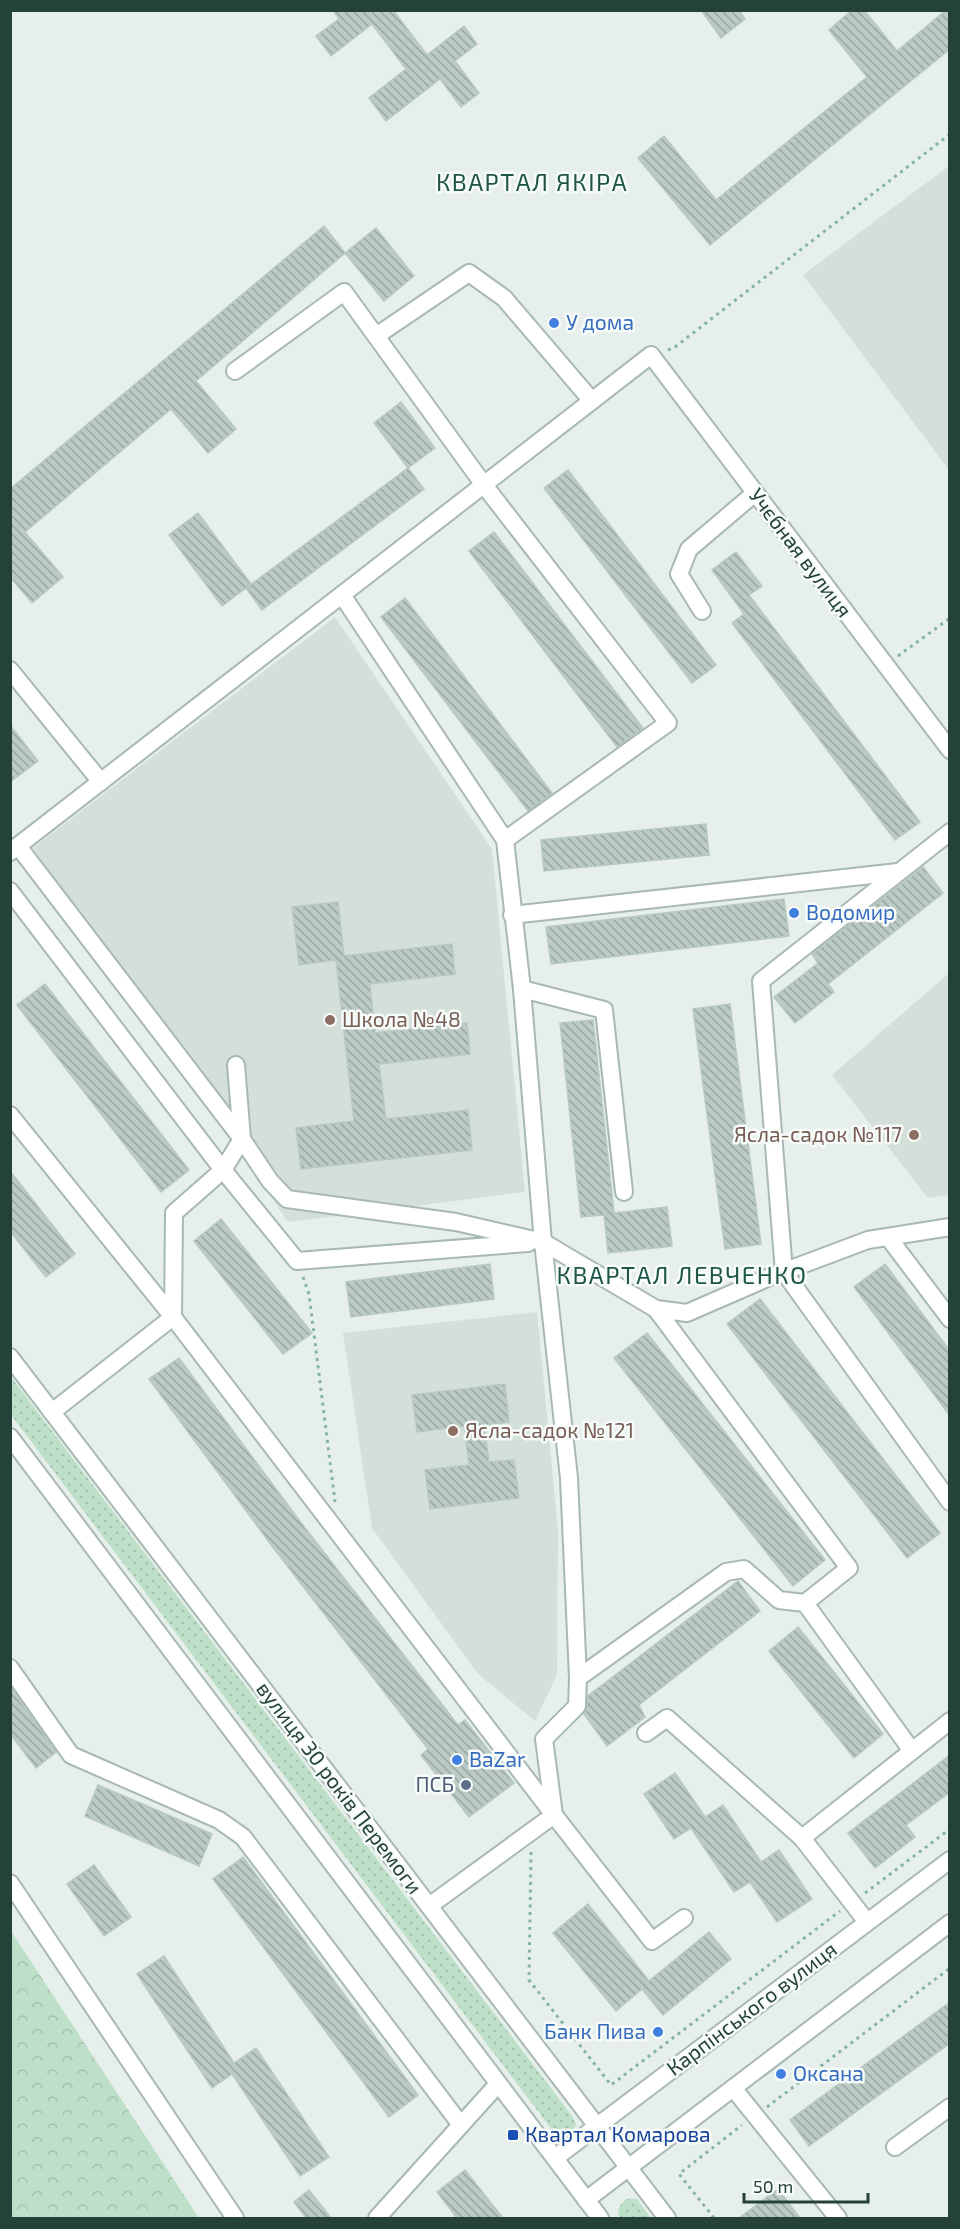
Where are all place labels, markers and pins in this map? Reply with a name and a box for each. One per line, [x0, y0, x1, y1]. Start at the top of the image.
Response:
place label: У дома [566, 309, 634, 334]
marker: У дома [547, 316, 561, 330]
place label: Водомир [806, 899, 895, 924]
marker: Водомир [787, 906, 801, 920]
place label: Школа №48 [342, 1006, 461, 1031]
marker: Школа №48 [323, 1013, 337, 1027]
place label: Ясла-садок №117 [734, 1121, 902, 1146]
marker: Ясла-садок №117 [907, 1128, 921, 1142]
place label: Ясла-садок №121 [465, 1417, 634, 1442]
marker: Ясла-садок №121 [446, 1424, 460, 1438]
place label: BaZar [469, 1746, 526, 1771]
marker: BaZar [450, 1753, 464, 1767]
place label: ПСБ [415, 1771, 454, 1796]
marker: ПСБ [459, 1778, 473, 1792]
place label: Банк Пива [544, 2018, 646, 2043]
marker: Банк Пива [651, 2025, 665, 2039]
place label: Оксана [793, 2060, 864, 2085]
marker: Оксана [774, 2067, 788, 2081]
place label: Квартал Комарова [525, 2121, 711, 2146]
marker: Квартал Комарова [506, 2128, 520, 2142]

